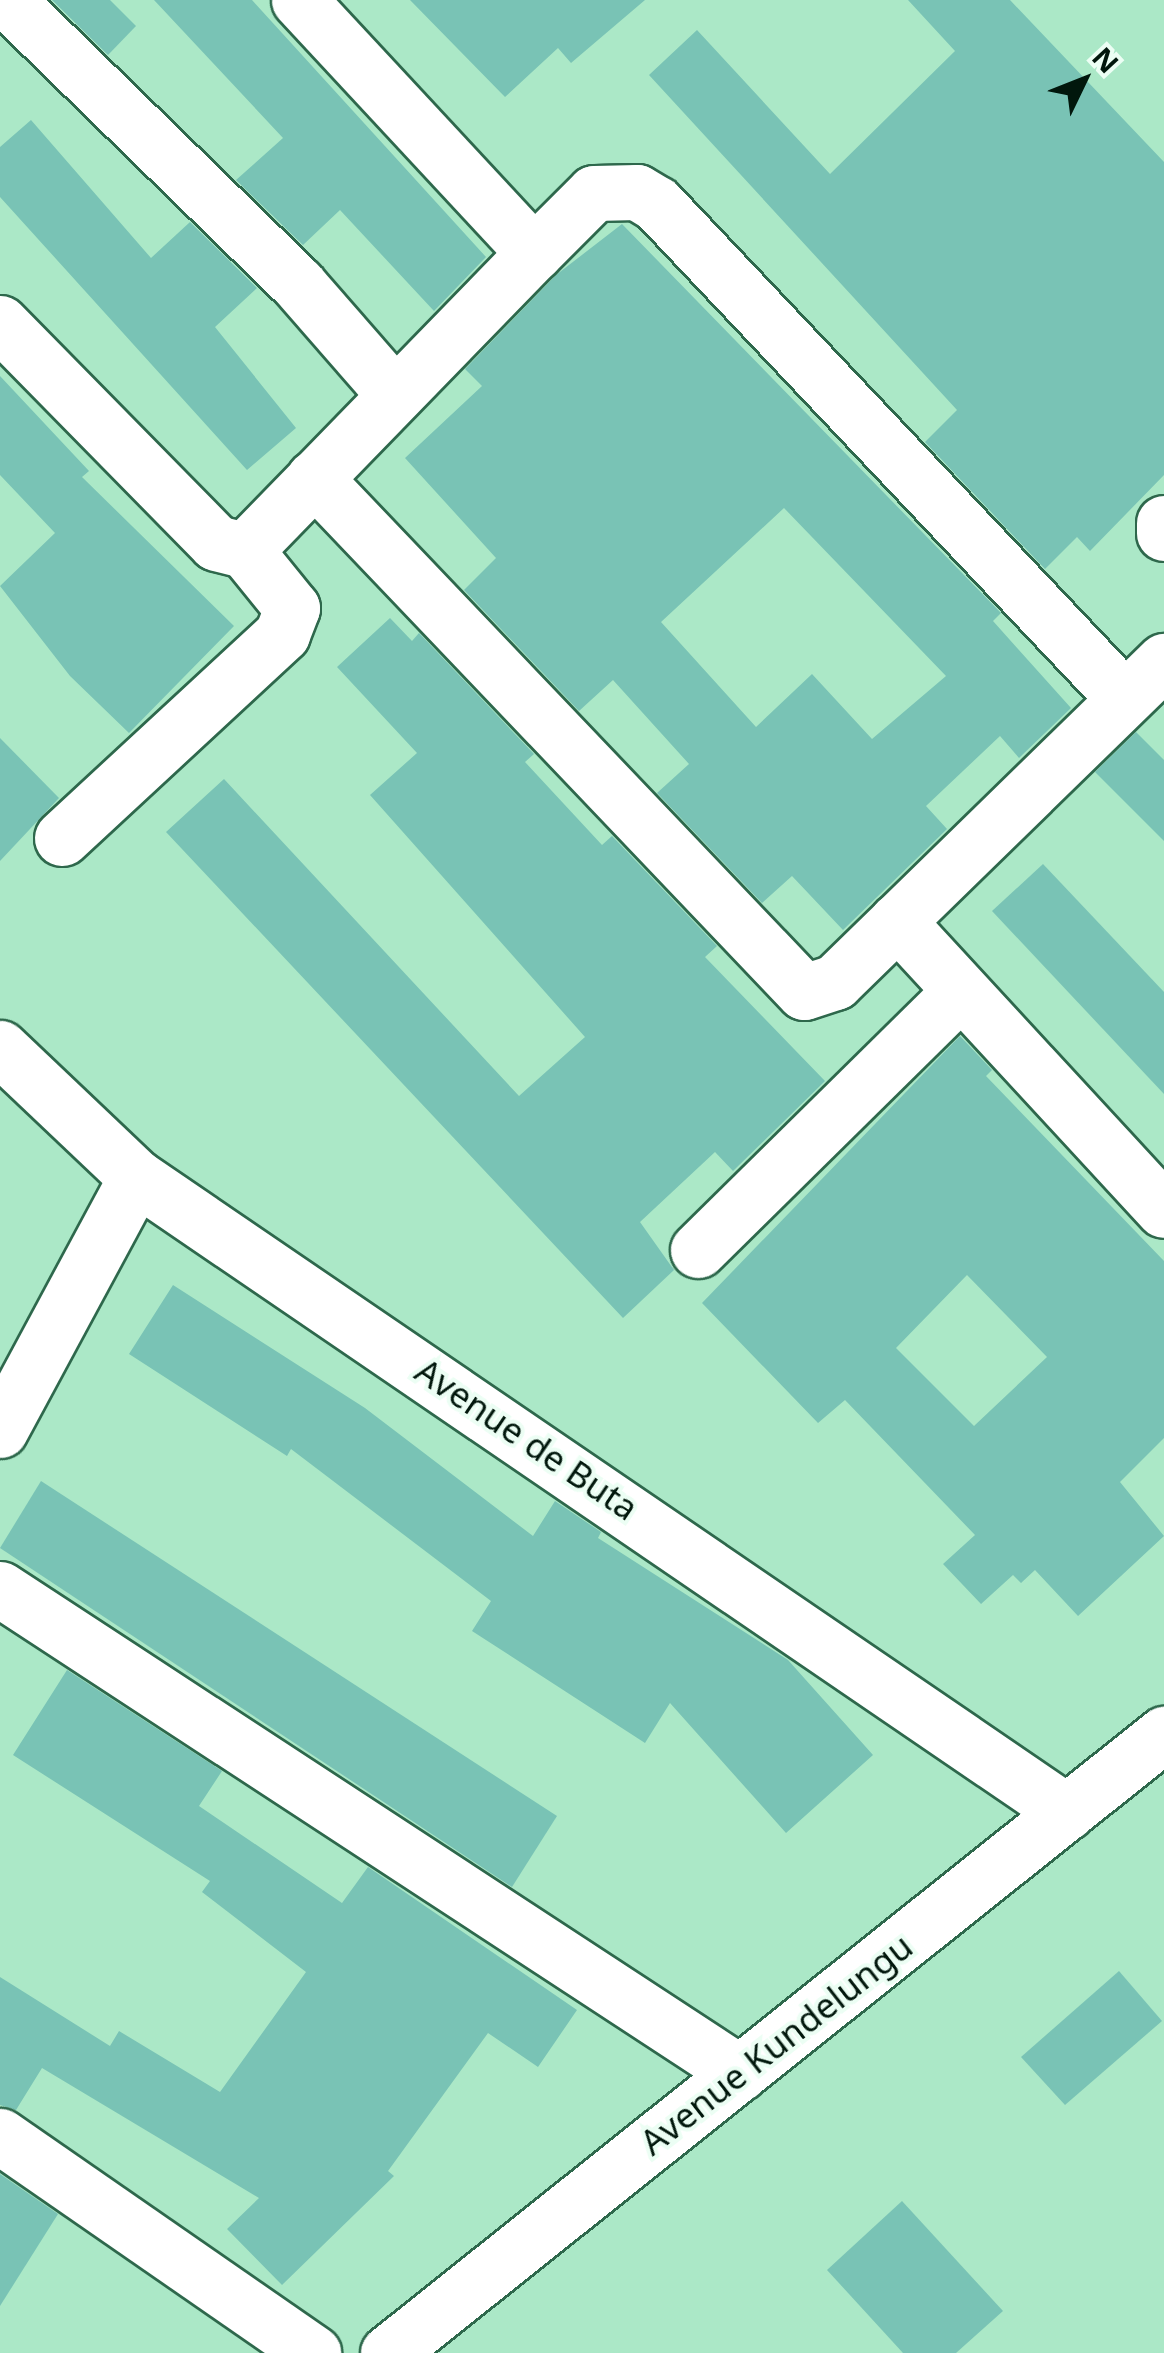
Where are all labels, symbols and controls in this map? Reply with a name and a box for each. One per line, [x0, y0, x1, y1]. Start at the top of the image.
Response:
north arrow [1034, 30, 1134, 130]
text: N [1084, 38, 1128, 81]
street label: Avenue de Buta [408, 1349, 646, 1529]
street label: Avenue Kundelungu [632, 1925, 920, 2163]

